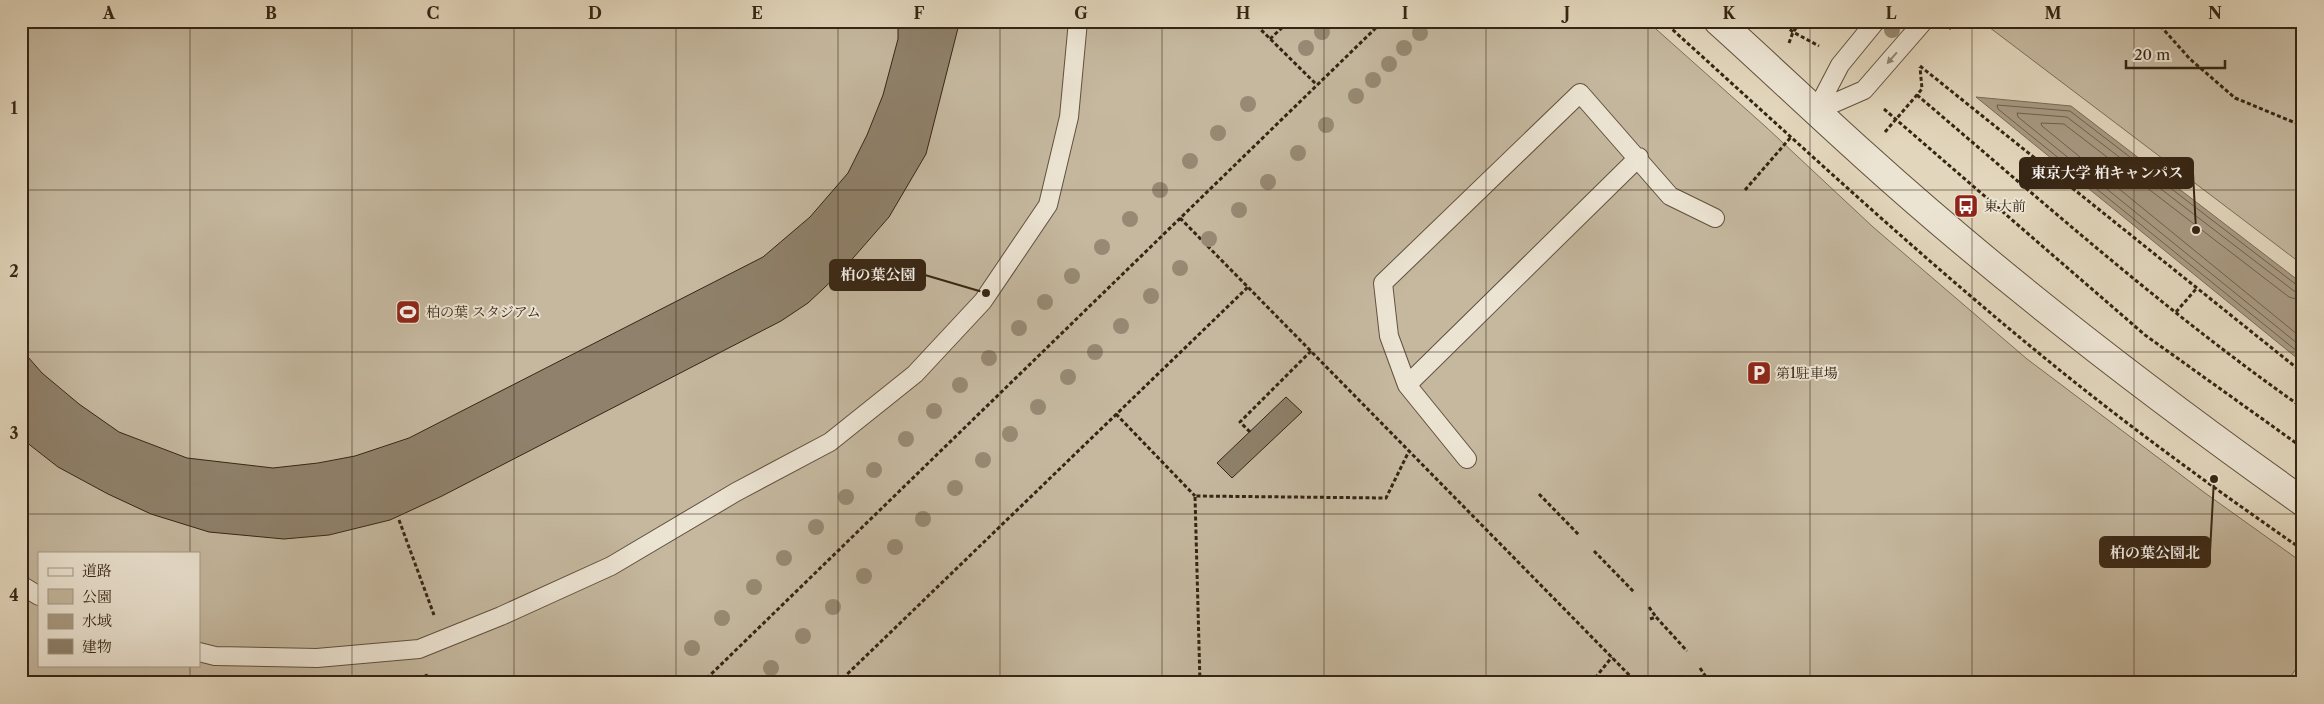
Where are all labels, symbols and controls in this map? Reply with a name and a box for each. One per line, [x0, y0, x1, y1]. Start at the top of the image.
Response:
text: A [102, 3, 116, 23]
text: B [265, 3, 277, 23]
text: C [427, 3, 439, 23]
text: D [588, 3, 602, 23]
text: E [751, 3, 763, 23]
text: F [914, 3, 925, 23]
text: G [1074, 3, 1088, 23]
text: H [1236, 3, 1250, 23]
text: I [1402, 3, 1409, 23]
text: J [1561, 3, 1570, 23]
text: K [1723, 3, 1737, 23]
text: L [1885, 3, 1897, 23]
text: M [2045, 3, 2062, 23]
text: N [2208, 3, 2222, 23]
scale bar [2126, 38, 2225, 70]
text: 20 m [2134, 45, 2170, 64]
one-way arrow [1886, 51, 1897, 64]
text: 1 [10, 98, 18, 118]
callout: 東京大学 柏キャンパス [2020, 158, 2193, 188]
text: 東京大学 柏キャンパス [2031, 163, 2183, 182]
bus stop icon: 東大前 [1953, 193, 1979, 219]
place label: 東大前 [1984, 197, 2026, 215]
callout: 柏の葉公園 [830, 260, 925, 290]
text: 2 [9, 261, 19, 281]
text: 柏の葉公園 [840, 265, 916, 284]
sports icon: 柏の葉 スタジアム [395, 299, 421, 325]
place label: 柏の葉 スタジアム [426, 303, 541, 321]
parking icon: 第1駐車場 [1746, 360, 1772, 386]
place label: 第1駐車場 [1776, 364, 1838, 382]
text: 3 [9, 423, 19, 443]
callout: 柏の葉公園北 [2100, 537, 2210, 567]
text: 柏の葉公園北 [2110, 543, 2200, 562]
legend [38, 552, 200, 666]
text: 道路 [82, 561, 112, 580]
text: 4 [9, 585, 19, 605]
text: 公園 [82, 587, 112, 606]
text: 水域 [82, 611, 112, 630]
text: 建物 [82, 637, 112, 656]

